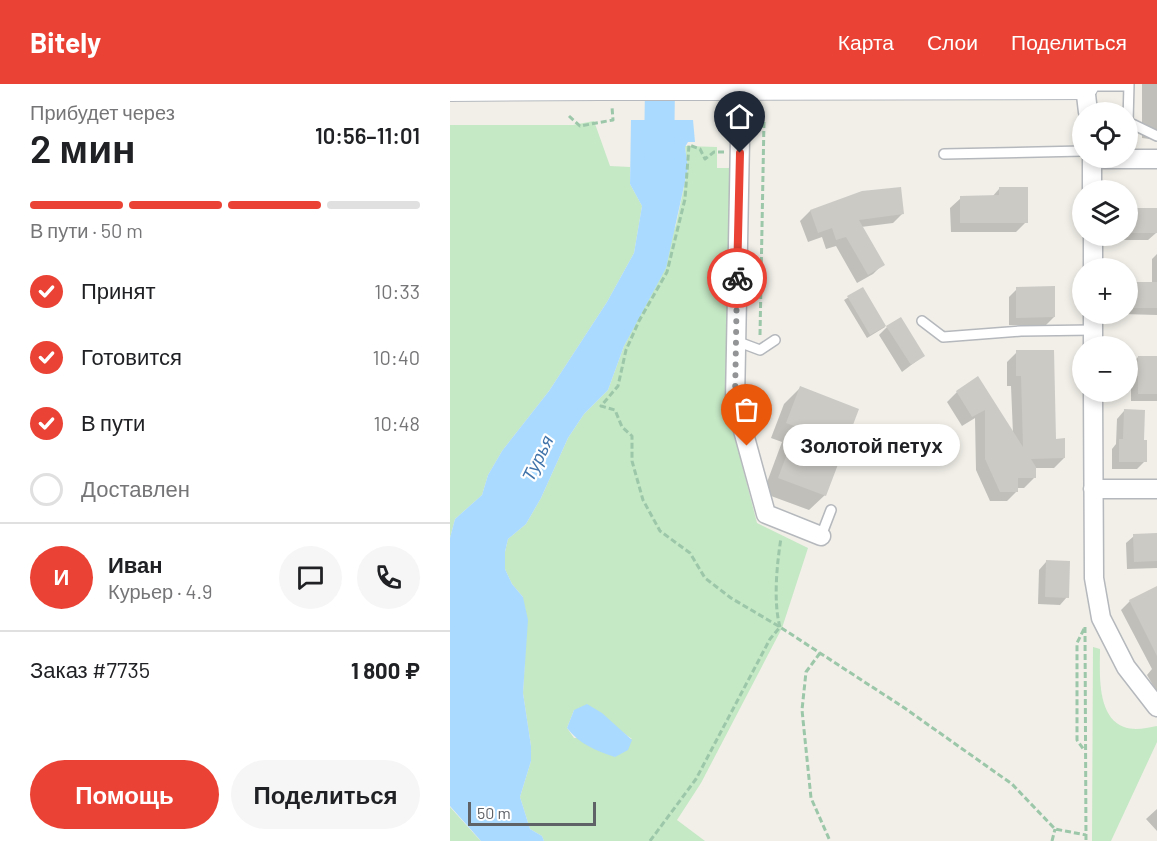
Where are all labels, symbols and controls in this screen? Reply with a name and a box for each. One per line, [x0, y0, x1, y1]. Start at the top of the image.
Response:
text: Bitely [30, 25, 101, 59]
text: Карта [838, 29, 894, 54]
text: Слои [927, 29, 978, 54]
text: Поделиться [1011, 29, 1127, 54]
pin [714, 91, 765, 153]
text: Прибудет через [30, 100, 175, 124]
icon: home [723, 100, 756, 133]
map controls [1072, 102, 1138, 402]
button: locate [1072, 102, 1138, 168]
text: 10:56–11:01 [315, 122, 420, 148]
text: 2 мин [30, 124, 136, 171]
button: layers [1072, 180, 1138, 246]
text: В пути · 50 m [30, 218, 143, 242]
courier [707, 248, 767, 308]
button: + [1072, 258, 1138, 324]
icon: bike [721, 262, 754, 295]
icon: check [30, 275, 63, 308]
text: Принят [81, 277, 155, 303]
text: 10:33 [374, 279, 420, 303]
button: − [1072, 336, 1138, 402]
icon: check [30, 341, 63, 374]
text: Готовится [81, 343, 182, 369]
text: 10:40 [373, 345, 420, 369]
pin [721, 384, 772, 446]
icon: bag [730, 393, 763, 426]
icon: check [30, 407, 63, 440]
text: В пути [81, 409, 145, 435]
text: 10:48 [373, 411, 420, 435]
callout: Золотой петух [783, 425, 960, 467]
water label: Турья [516, 431, 558, 485]
text: Золотой петух [800, 433, 943, 457]
text: Доставлен [81, 475, 190, 501]
button: chat [279, 546, 342, 609]
button: phone [357, 546, 420, 609]
text: Иван [108, 551, 163, 577]
text: И [54, 563, 69, 589]
text: Курьер · 4.9 [108, 579, 212, 603]
text: Заказ #7735 [30, 656, 150, 682]
text: 1 800 ₽ [351, 657, 420, 683]
button: Помощь [30, 760, 219, 829]
button: Поделиться [231, 760, 420, 829]
scale bar [468, 799, 596, 826]
text: 50 m [477, 803, 511, 822]

